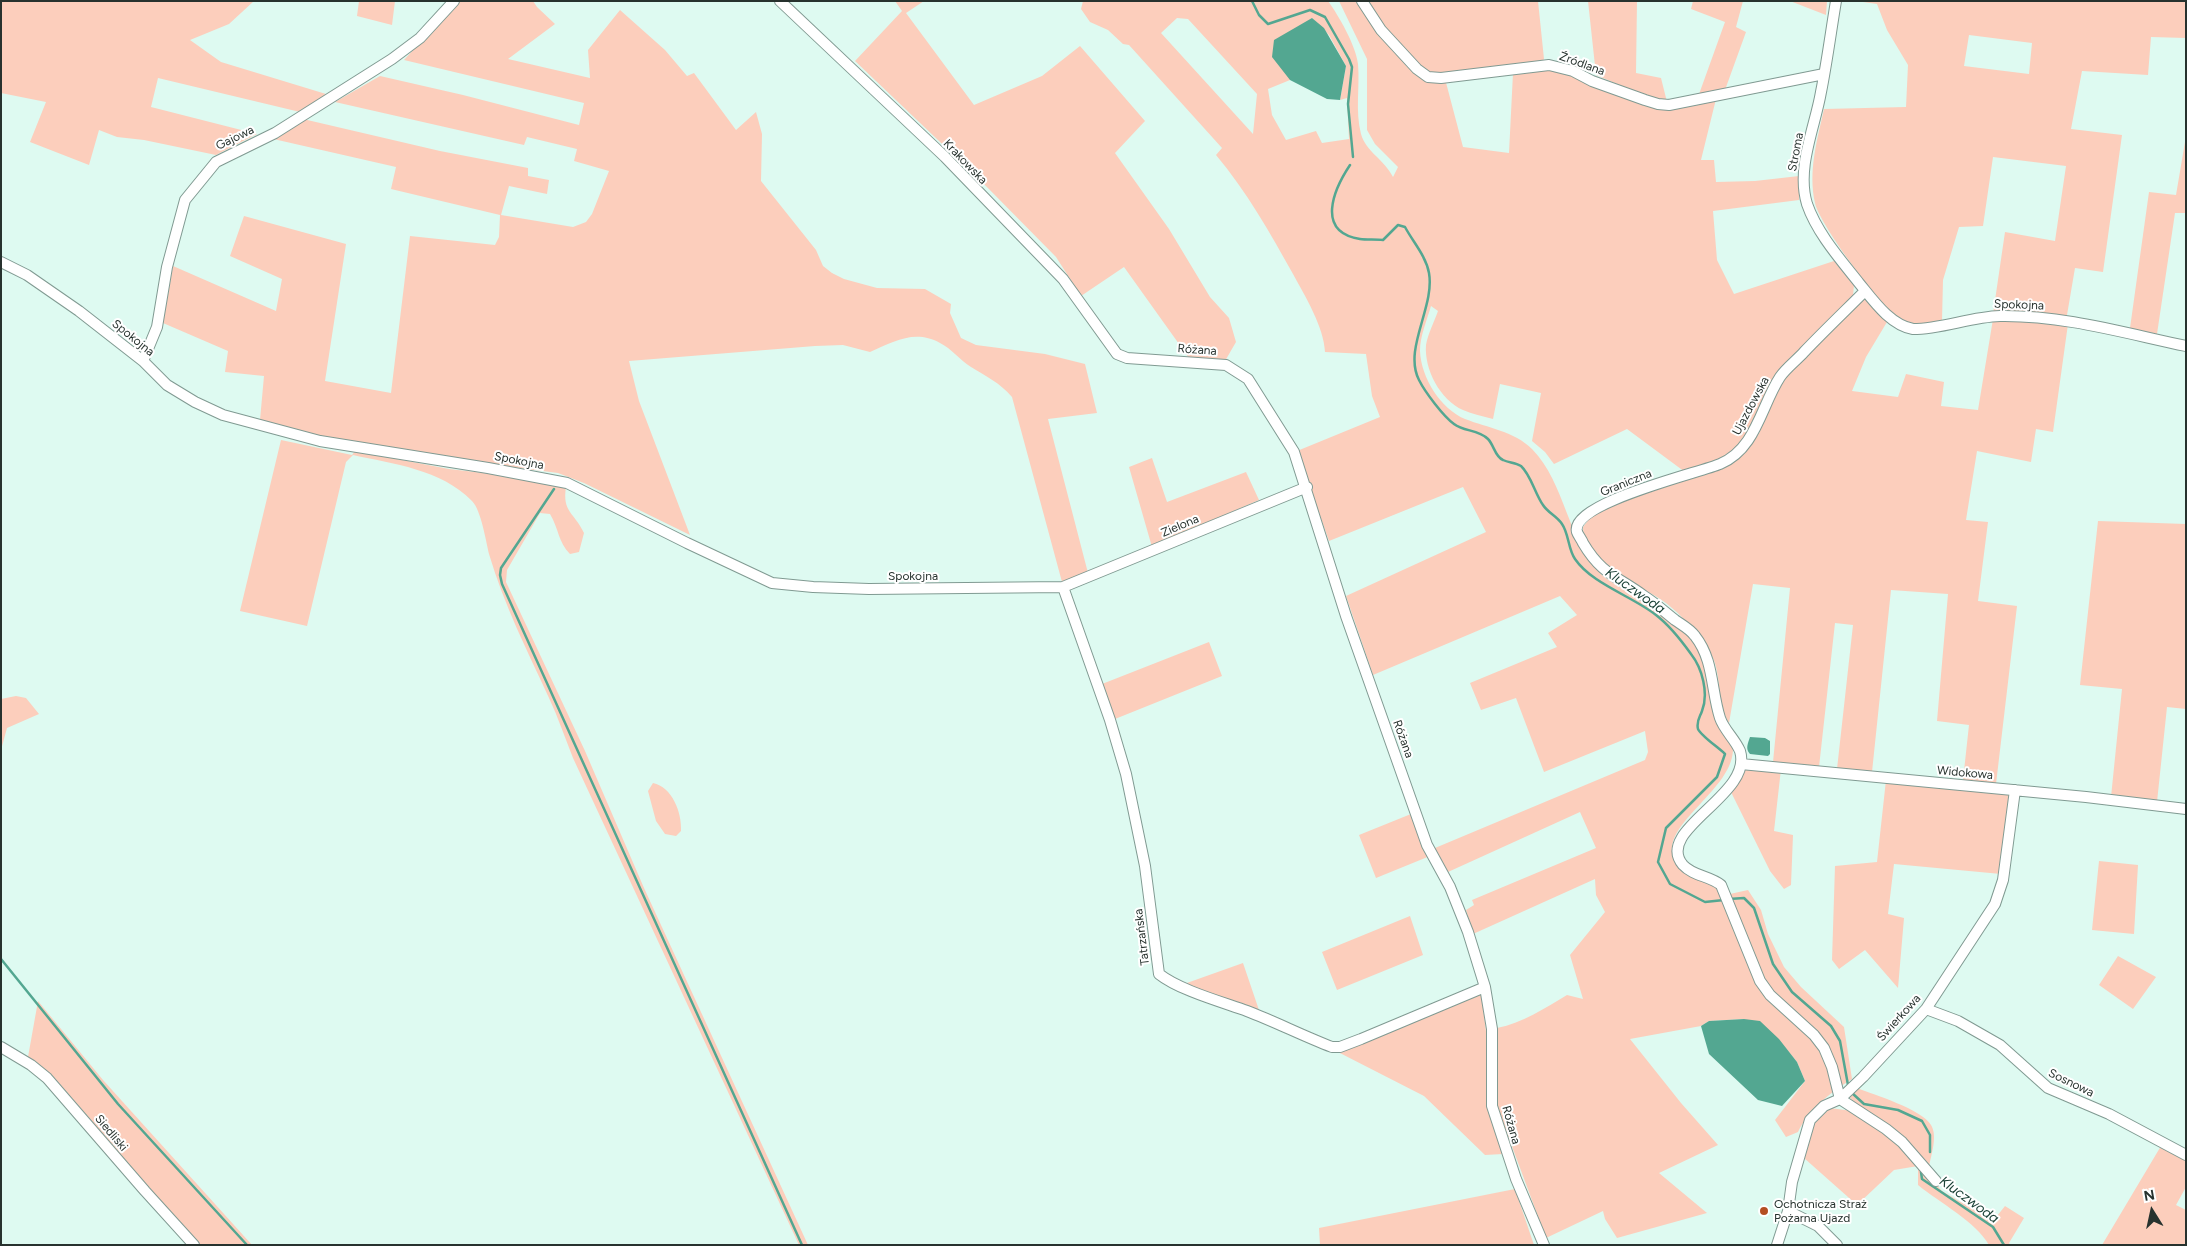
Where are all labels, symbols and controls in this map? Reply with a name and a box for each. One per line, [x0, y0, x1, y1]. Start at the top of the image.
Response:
street label: Źródlana [1557, 49, 1607, 79]
street label: Gajowa [214, 123, 256, 153]
street label: Stroma [1785, 131, 1807, 173]
street label: Krakowska [940, 137, 990, 187]
street label: Spokojna [1994, 297, 2044, 313]
street label: Spokojna [109, 317, 157, 359]
street label: Różana [1177, 341, 1217, 359]
street label: Ujazdowska [1730, 374, 1772, 438]
street label: Spokojna [493, 449, 545, 473]
street label: Graniczna [1598, 466, 1654, 500]
street label: Zielona [1159, 512, 1201, 540]
water label: Kluczwoda [1602, 564, 1668, 618]
street label: Spokojna [888, 569, 938, 583]
street label: Różana [1390, 718, 1416, 760]
street label: Widokowa [1936, 763, 1994, 783]
street label: Tatrzańska [1131, 908, 1153, 966]
street label: Świerkowa [1874, 992, 1924, 1044]
street label: Sosnowa [2046, 1066, 2096, 1100]
street label: Różana [1499, 1104, 1523, 1146]
street label: Siedliski [92, 1112, 130, 1154]
water label: Kluczwoda [1936, 1173, 2002, 1227]
north arrow [2127, 1186, 2177, 1236]
text: N [2142, 1186, 2156, 1205]
place label: Ochotnicza Straż Pożarna Ujazd [1774, 1197, 1867, 1225]
marker: Ochotnicza Straż Pożarna Ujazd [1758, 1205, 1770, 1217]

